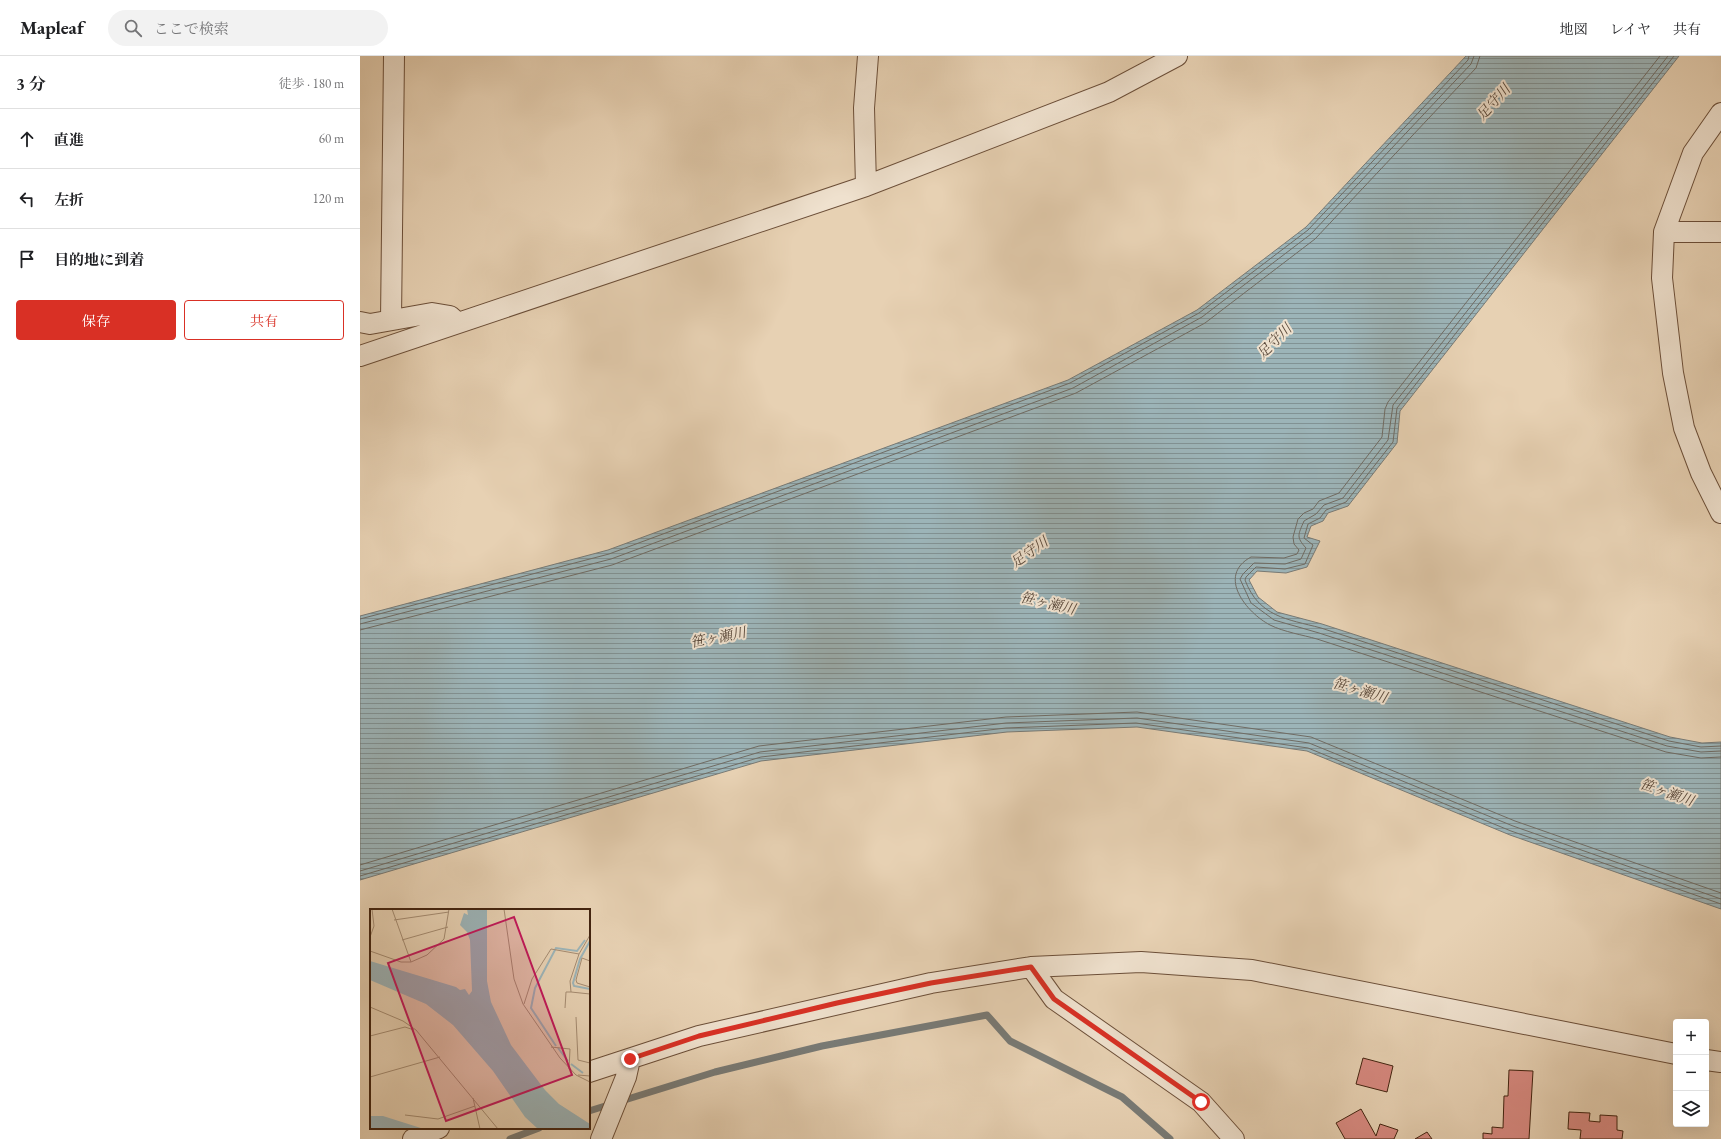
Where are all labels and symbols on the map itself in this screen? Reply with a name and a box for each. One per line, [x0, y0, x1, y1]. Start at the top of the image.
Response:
water label: 足守川 [1472, 79, 1515, 124]
water label: 足守川 [1253, 318, 1297, 362]
water label: 足守川 [1007, 531, 1053, 571]
water label: 笹ヶ瀬川 [1019, 588, 1079, 619]
water label: 笹ヶ瀬川 [689, 622, 749, 651]
water label: 笹ヶ瀬川 [1331, 674, 1391, 707]
water label: 笹ヶ瀬川 [1638, 774, 1698, 810]
inset map [370, 909, 590, 1129]
route end [621, 1050, 639, 1068]
route start [1192, 1093, 1210, 1111]

